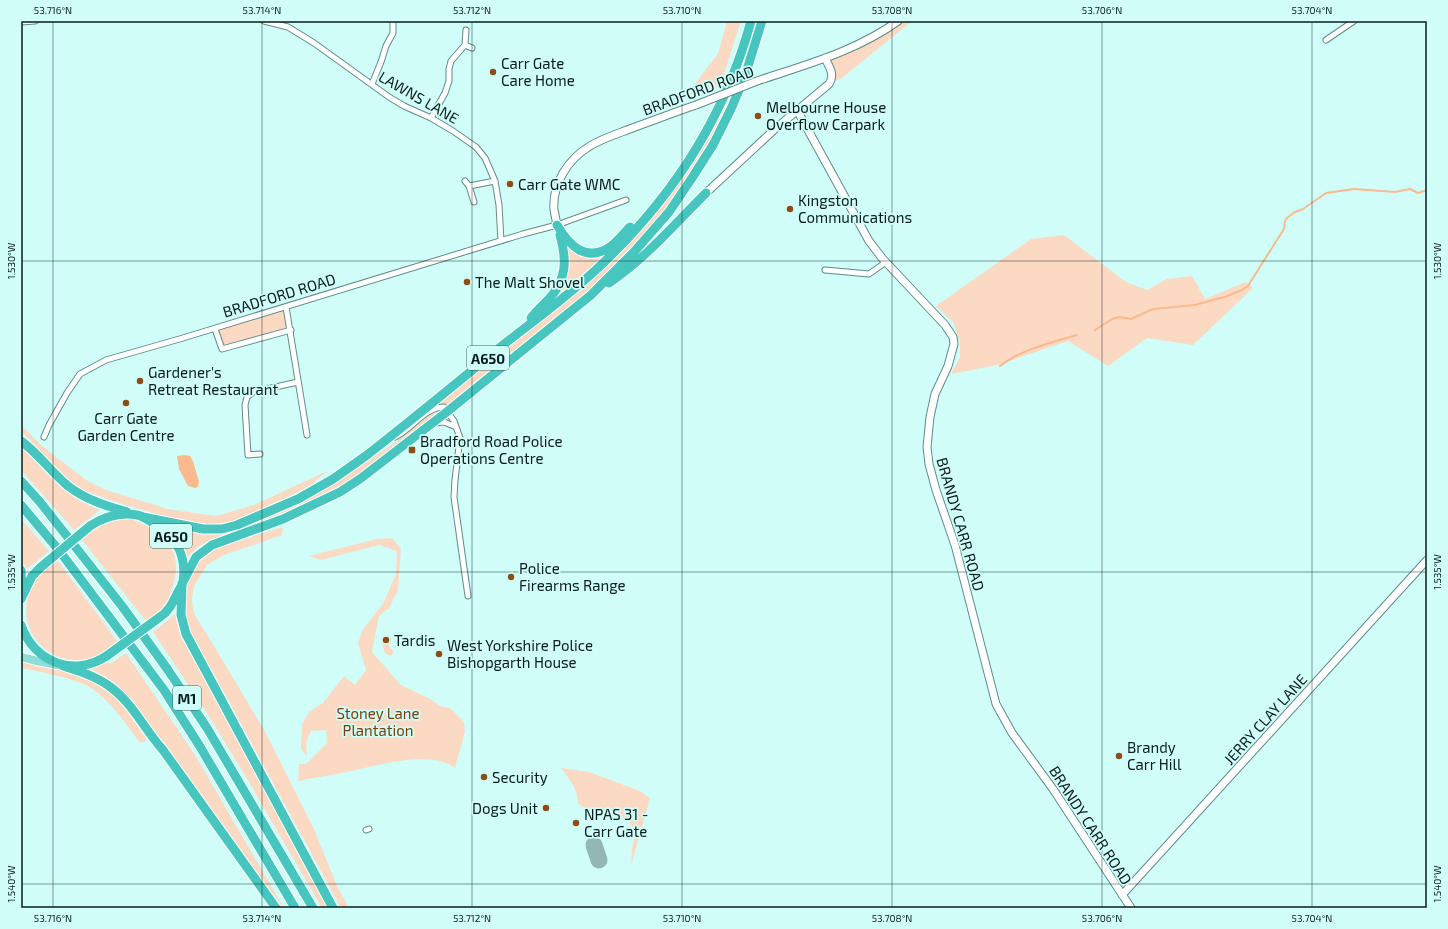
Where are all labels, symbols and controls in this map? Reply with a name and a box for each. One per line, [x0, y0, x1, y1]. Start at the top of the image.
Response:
text: 53.716°N [34, 4, 72, 16]
text: 53.714°N [243, 4, 281, 16]
text: 53.712°N [453, 4, 491, 16]
text: 53.710°N [663, 4, 701, 16]
text: 53.708°N [872, 4, 912, 16]
text: 53.706°N [1082, 4, 1122, 16]
text: 53.704°N [1292, 4, 1332, 16]
place label: Carr Gate Care Home [501, 54, 575, 89]
street label: BRADFORD ROAD [640, 62, 756, 118]
street label: LAWNS LANE [376, 67, 462, 127]
marker: Carr Gate Care Home [488, 67, 498, 77]
place label: Melbourne House Overflow Carpark [766, 98, 886, 133]
marker: Melbourne House Overflow Carpark [753, 111, 763, 121]
place label: Carr Gate WMC [518, 175, 621, 193]
marker: Carr Gate WMC [505, 179, 515, 189]
place label: Kingston Communications [798, 191, 912, 226]
marker: Kingston Communications [785, 204, 795, 214]
text: 1.530°W [5, 242, 17, 279]
text: 1.530°W [1431, 242, 1443, 279]
street label: BRADFORD ROAD [220, 269, 338, 321]
place label: The Malt Shovel [475, 273, 585, 291]
marker: The Malt Shovel [462, 277, 472, 287]
road number: A650 [467, 346, 509, 370]
place label: Gardener's Retreat Restaurant [148, 363, 278, 398]
marker: Gardener's Retreat Restaurant [135, 376, 145, 386]
marker: Carr Gate Garden Centre [121, 398, 131, 408]
place label: Carr Gate Garden Centre [77, 409, 175, 444]
place label: Bradford Road Police Operations Centre [420, 432, 563, 467]
marker: Bradford Road Police Operations Centre [407, 445, 417, 455]
street label: BRANDY CARR ROAD [933, 455, 989, 593]
road number: A650 [150, 524, 192, 548]
text: 1.535°W [5, 554, 17, 590]
text: 1.535°W [1431, 554, 1443, 590]
place label: Police Firearms Range [519, 559, 626, 594]
marker: Police Firearms Range [506, 572, 516, 582]
place label: Tardis [394, 631, 435, 649]
marker: Tardis [381, 635, 391, 645]
place label: West Yorkshire Police Bishopgarth House [447, 636, 593, 671]
marker: West Yorkshire Police Bishopgarth House [434, 649, 444, 659]
street label: JERRY CLAY LANE [1220, 670, 1310, 768]
road number: M1 [173, 686, 201, 710]
park label: Stoney Lane Plantation [337, 704, 419, 739]
place label: Brandy Carr Hill [1127, 738, 1182, 773]
marker: Brandy Carr Hill [1114, 751, 1124, 761]
street label: BRANDY CARR ROAD [1046, 762, 1136, 888]
place label: Security [492, 768, 548, 786]
marker: Security [479, 772, 489, 782]
place label: Dogs Unit [472, 799, 538, 817]
marker: Dogs Unit [541, 803, 551, 813]
place label: NPAS 31 - Carr Gate [584, 805, 648, 840]
marker: NPAS 31 - Carr Gate [571, 818, 581, 828]
text: 1.540°W [5, 865, 17, 902]
text: 1.540°W [1431, 865, 1443, 902]
text: 53.716°N [34, 912, 72, 924]
text: 53.714°N [243, 912, 281, 924]
text: 53.712°N [453, 912, 491, 924]
text: 53.710°N [663, 912, 701, 924]
text: 53.708°N [872, 912, 912, 924]
text: 53.706°N [1082, 912, 1122, 924]
text: 53.704°N [1292, 912, 1332, 924]

